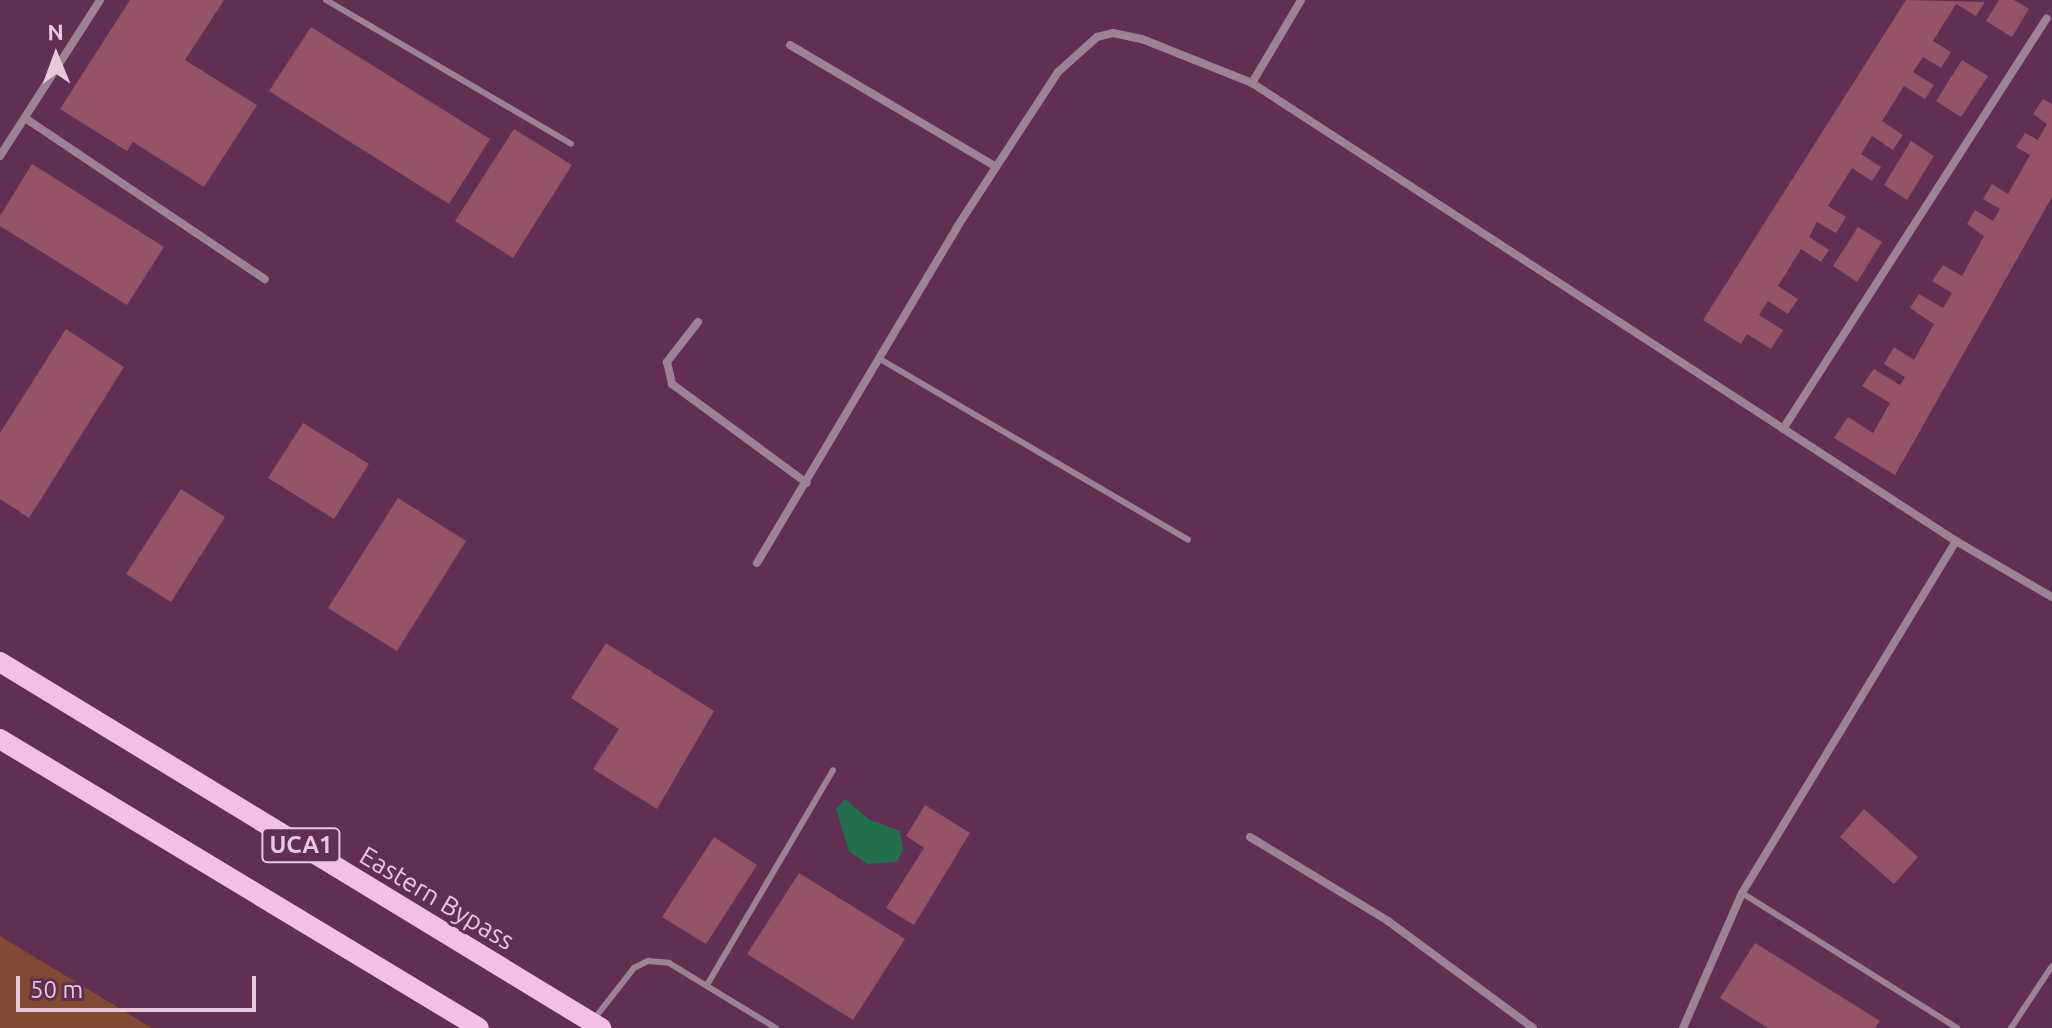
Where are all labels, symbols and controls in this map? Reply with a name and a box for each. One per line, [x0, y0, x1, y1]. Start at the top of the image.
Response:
north arrow [16, 16, 96, 96]
text: N [47, 19, 64, 44]
road number: UCA1 [261, 825, 341, 865]
street label: Eastern Bypass [354, 840, 520, 956]
scale bar [20, 960, 260, 1010]
text: 50 m [30, 976, 83, 1003]

